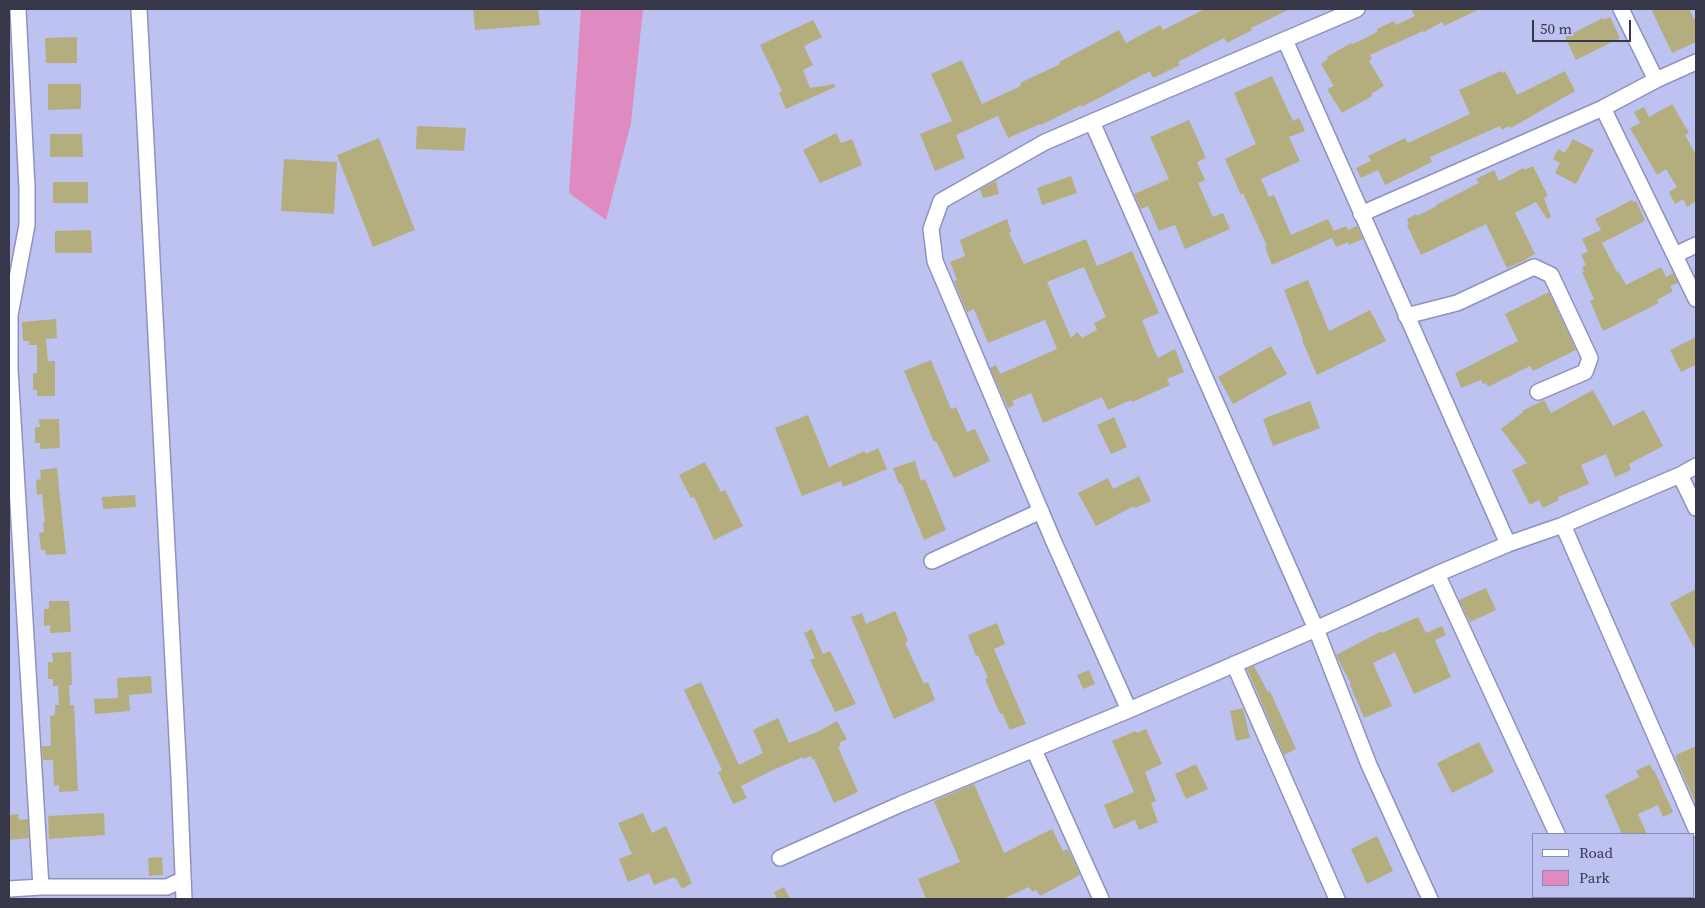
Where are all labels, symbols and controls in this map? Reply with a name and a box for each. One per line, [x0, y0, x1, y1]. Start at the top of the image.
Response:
scale bar [1535, 10, 1634, 42]
text: 50 m [1540, 18, 1572, 39]
legend [1532, 833, 1695, 898]
text: Road [1579, 842, 1613, 863]
text: Park [1579, 867, 1610, 888]

